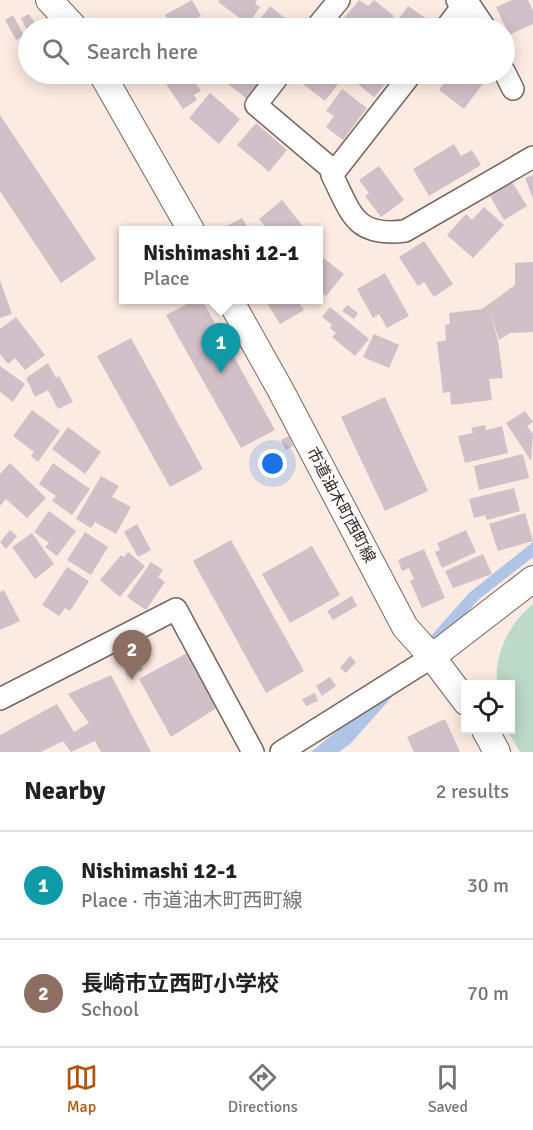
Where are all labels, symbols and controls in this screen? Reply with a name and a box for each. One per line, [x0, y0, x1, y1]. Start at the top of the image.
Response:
search box [18, 18, 515, 84]
icon: search [39, 35, 72, 68]
text: Search here [87, 38, 198, 65]
popup [119, 226, 323, 304]
text: Nishimashi 12-1 [143, 239, 299, 266]
text: Place [143, 266, 190, 291]
pin: 1 [202, 324, 240, 373]
street label: 市道油木町西町線 [302, 444, 380, 566]
your location [258, 449, 287, 478]
pin: 2 [112, 630, 152, 680]
map controls [461, 680, 515, 734]
button: locate [461, 680, 515, 734]
text: Nearby [24, 775, 105, 807]
text: 2 results [436, 779, 509, 804]
text: Nishimashi 12-1 [81, 857, 237, 884]
text: 1 [38, 873, 49, 898]
text: 30 m [467, 873, 509, 898]
text: Place · 市道油木町西町線 [81, 888, 303, 913]
text: 長崎市立西町小学校 [81, 970, 279, 997]
text: 2 [38, 981, 49, 1006]
text: 70 m [467, 981, 509, 1006]
text: School [81, 997, 139, 1022]
tab: Map [65, 1061, 98, 1117]
tab: Directions [228, 1061, 298, 1117]
tab: Saved [428, 1061, 468, 1117]

